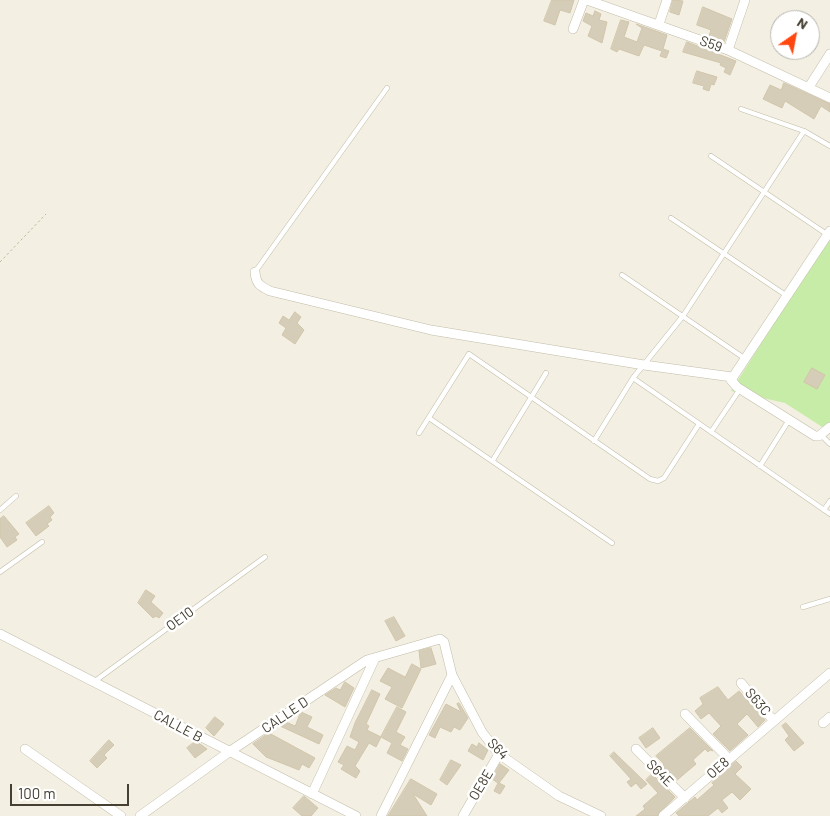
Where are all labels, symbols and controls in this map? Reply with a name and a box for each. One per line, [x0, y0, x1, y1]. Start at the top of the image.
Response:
north arrow [770, 10, 820, 60]
text: N [794, 13, 811, 33]
street label: S59 [697, 32, 725, 56]
street label: OE10 [163, 603, 197, 635]
street label: S63C [741, 685, 775, 719]
street label: CALLE D [258, 693, 312, 737]
street label: CALLE B [151, 706, 205, 746]
street label: S64 [484, 735, 512, 763]
street label: OE8 [703, 754, 733, 782]
street label: S64E [643, 756, 677, 790]
street label: OE8E [465, 767, 497, 803]
scale bar [12, 774, 131, 806]
text: 100 m [18, 784, 56, 802]

